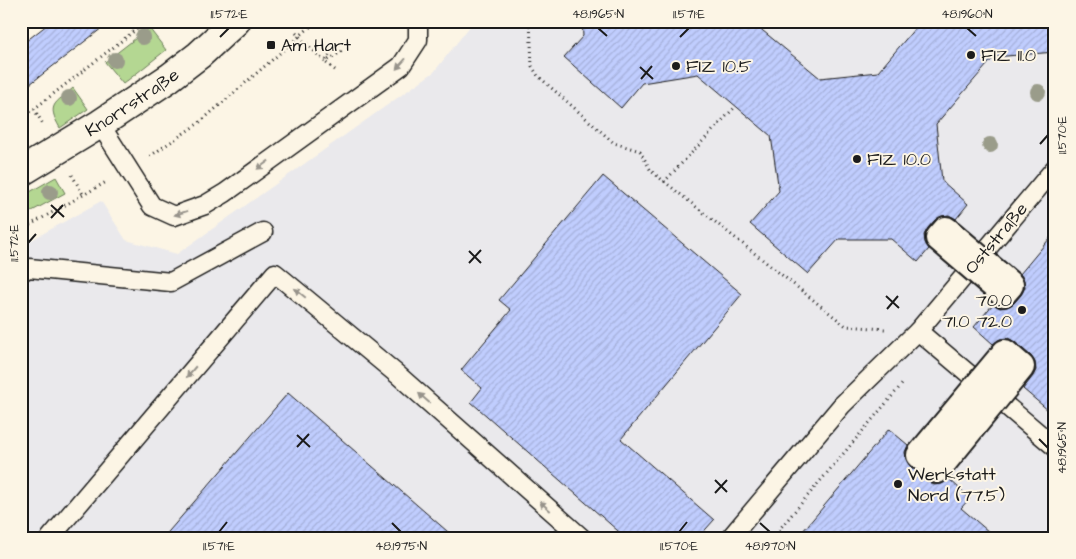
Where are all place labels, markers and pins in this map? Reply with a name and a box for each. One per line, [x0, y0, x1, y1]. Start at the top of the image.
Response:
place label: Am Hart [281, 33, 352, 58]
marker: Am Hart [265, 39, 277, 51]
place label: FIZ 11.0 [981, 43, 1036, 68]
marker: FIZ 11.0 [965, 49, 977, 61]
place label: FIZ 10.5 [686, 54, 752, 79]
marker: FIZ 10.5 [670, 60, 682, 72]
place label: FIZ 10.0 [867, 147, 931, 172]
marker: FIZ 10.0 [851, 153, 863, 165]
place label: 70.0 71.0 72.0 [942, 288, 1012, 334]
marker: 70.0 71.0 72.0 [1016, 304, 1028, 316]
place label: Werkstatt Nord (77.5) [908, 462, 1005, 508]
marker: Werkstatt Nord (77.5) [892, 478, 904, 490]

